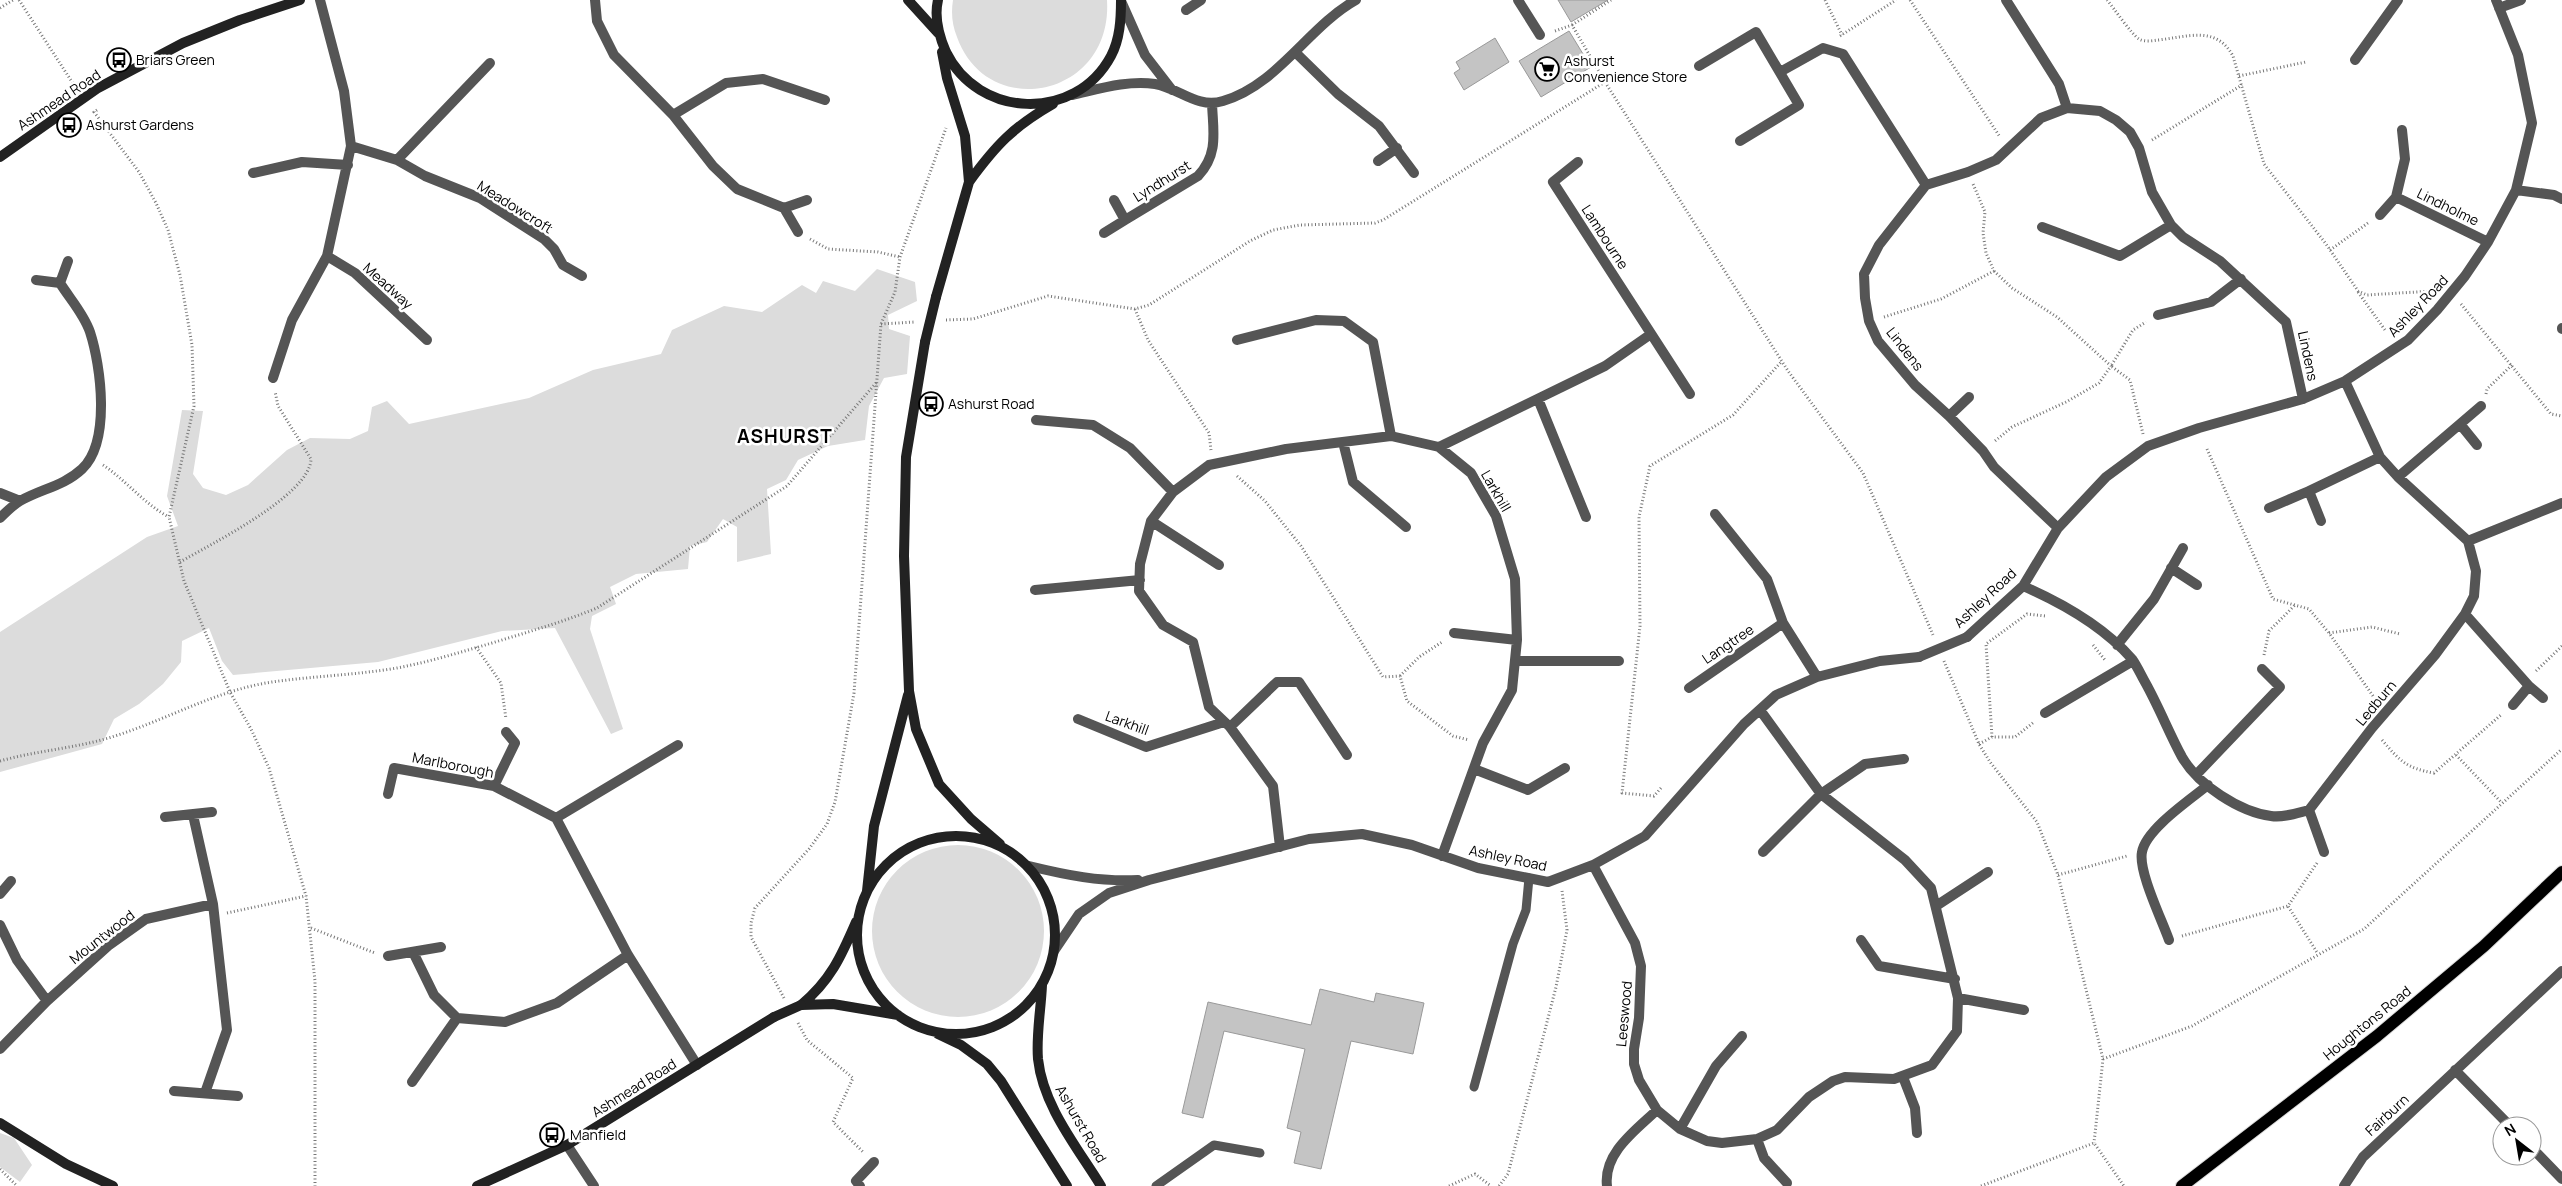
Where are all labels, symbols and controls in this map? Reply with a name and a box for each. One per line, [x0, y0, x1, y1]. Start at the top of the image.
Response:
bus stop icon: Briars Green [106, 47, 132, 73]
place label: Briars Green [136, 50, 215, 69]
place label: Ashurst Convenience Store [1564, 51, 1687, 86]
supermarket icon: Ashurst Convenience Store [1534, 56, 1560, 82]
street label: Ashmead Road [13, 65, 104, 134]
bus stop icon: Ashurst Gardens [56, 112, 82, 138]
place label: Ashurst Gardens [86, 115, 194, 134]
street label: Lyndhurst [1129, 155, 1195, 206]
street label: Meadowcroft [474, 176, 557, 238]
street label: Lindholme [2414, 183, 2482, 230]
street label: Lambourne [1578, 201, 1633, 273]
street label: Meadway [359, 258, 418, 313]
street label: Ashley Road [2383, 271, 2452, 341]
street label: Lindens [1882, 323, 1928, 374]
street label: Lindens [2294, 329, 2323, 383]
bus stop icon: Ashurst Road [918, 391, 944, 417]
place label: Ashurst Road [948, 394, 1035, 413]
district label: ASHURST [737, 423, 833, 449]
street label: Larkhill [1477, 466, 1516, 515]
street label: Ashley Road [1949, 564, 2020, 632]
street label: Langtree [1698, 619, 1757, 668]
street label: Ledburn [2351, 676, 2400, 729]
street label: Larkhill [1103, 706, 1152, 739]
street label: Marlborough [411, 747, 495, 782]
street label: Ashley Road [1467, 840, 1549, 875]
street label: Mountwood [65, 905, 138, 968]
street label: Leeswood [1611, 980, 1636, 1048]
street label: Houghtons Road [2319, 981, 2415, 1064]
street label: Ashmead Road [588, 1054, 680, 1121]
street label: Ashurst Road [1052, 1082, 1111, 1166]
street label: Fairburn [2361, 1090, 2412, 1140]
north arrow [2492, 1116, 2542, 1166]
text: N [2501, 1119, 2519, 1140]
bus stop icon: Manfield [539, 1122, 565, 1148]
place label: Manfield [570, 1125, 626, 1144]

